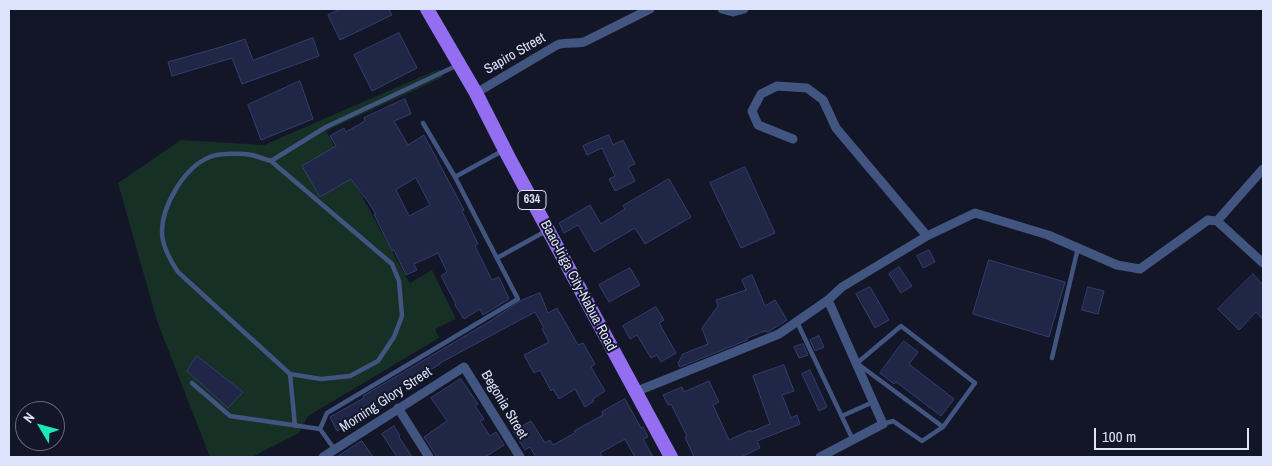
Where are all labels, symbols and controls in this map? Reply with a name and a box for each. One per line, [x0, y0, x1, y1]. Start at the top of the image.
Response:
street label: Sapiro Street [482, 30, 548, 78]
road number: 634 [518, 190, 546, 210]
street label: Baao-Iriga City-Nabua Road [536, 218, 620, 354]
street label: Morning Glory Street [337, 364, 435, 436]
street label: Begonia Street [477, 368, 531, 442]
north arrow [15, 401, 65, 451]
text: N [19, 409, 38, 426]
scale bar [1097, 418, 1252, 450]
text: 100 m [1102, 426, 1136, 447]

